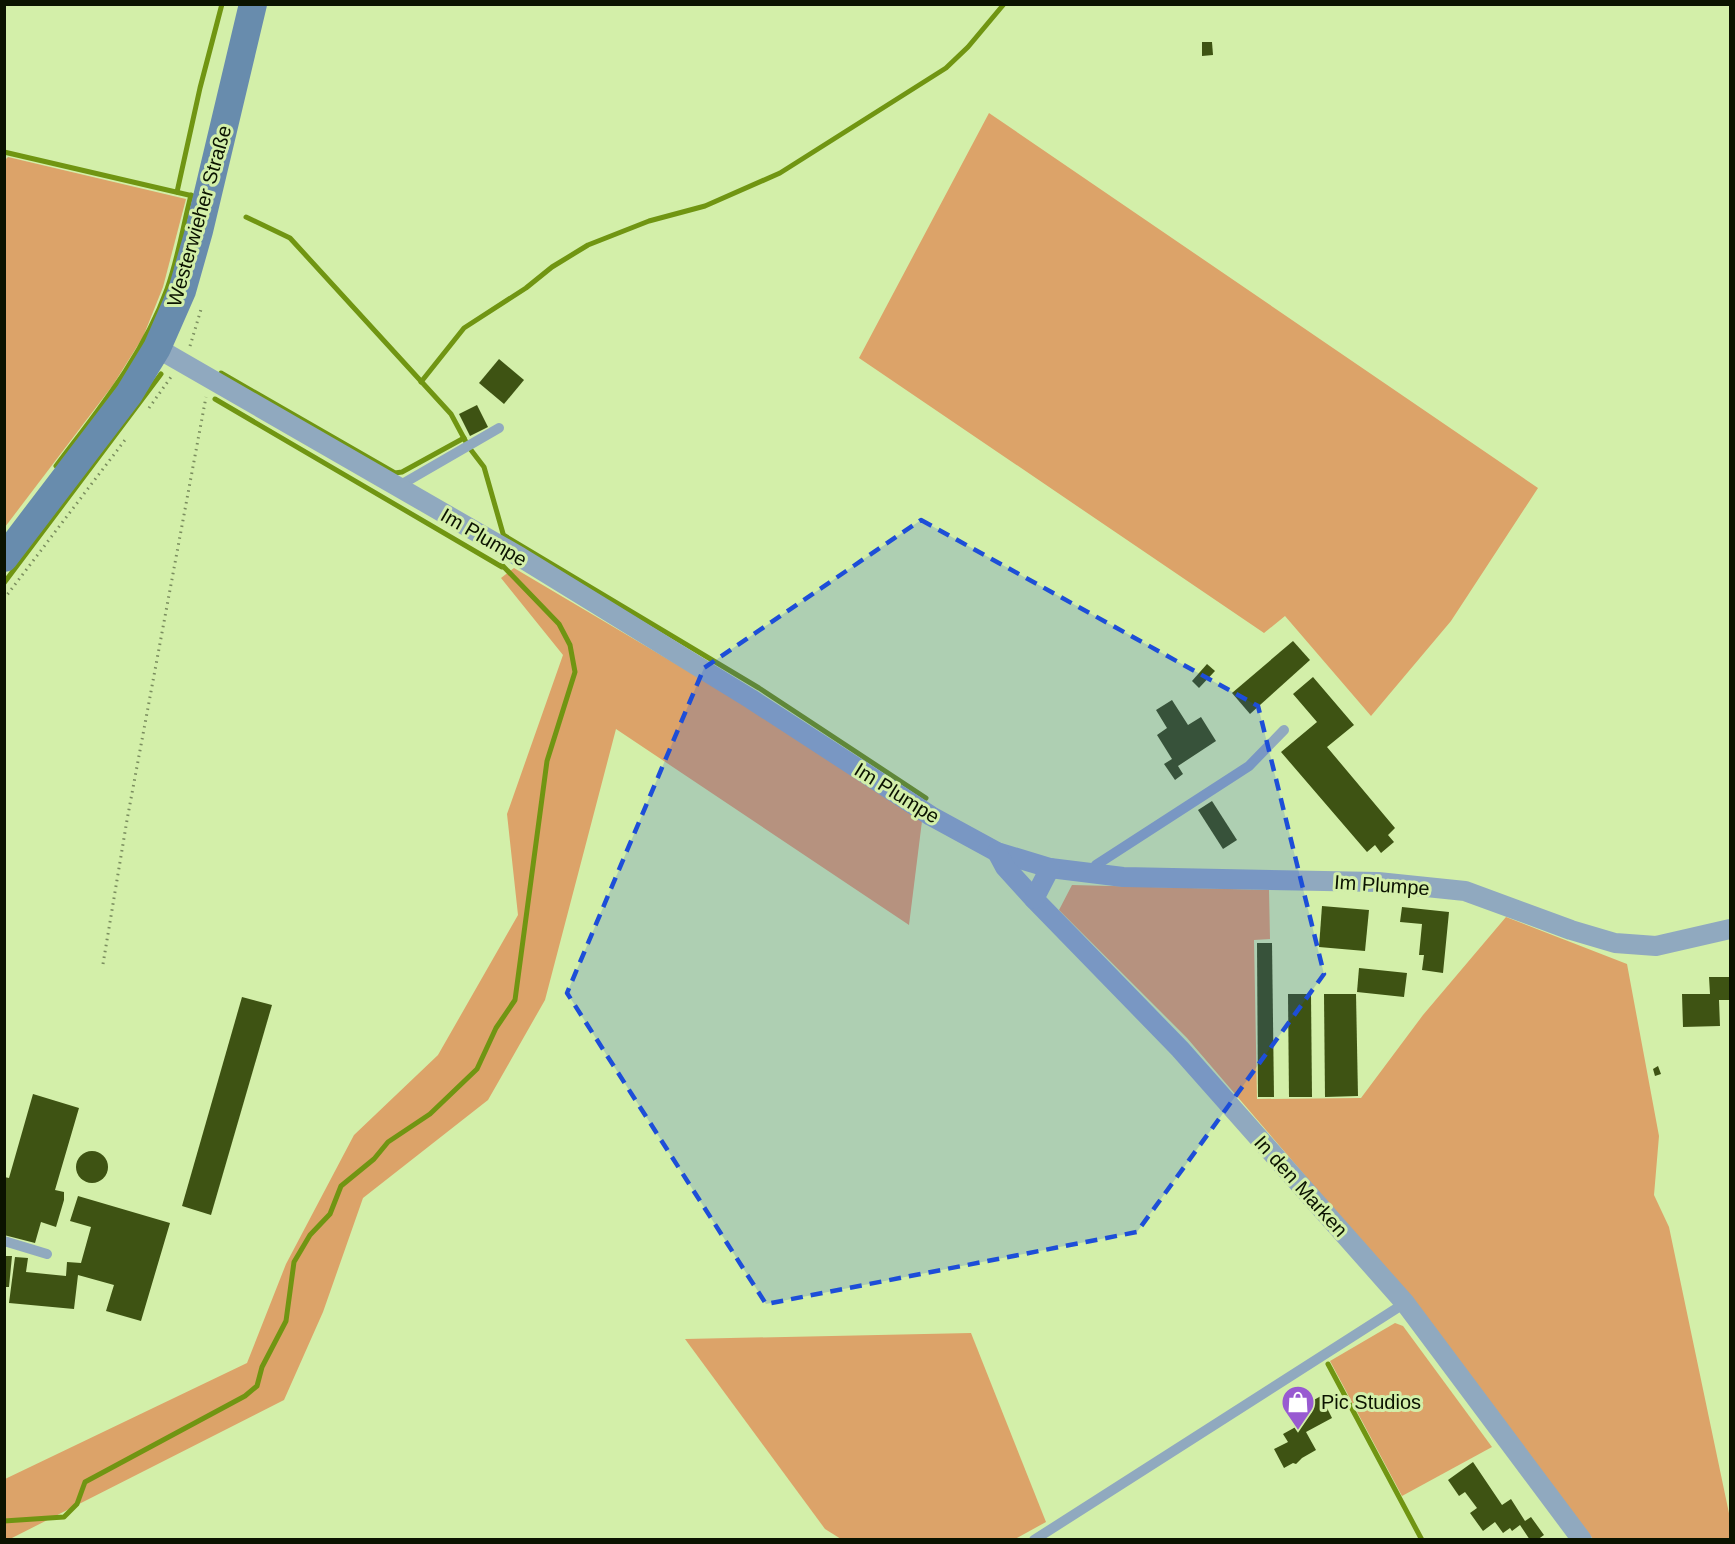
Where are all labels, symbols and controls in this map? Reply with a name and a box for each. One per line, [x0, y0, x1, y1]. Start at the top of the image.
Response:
street label: Westerwieher Straße [163, 123, 235, 309]
street label: Im Plumpe [437, 504, 531, 570]
street label: Im Plumpe [851, 758, 943, 828]
street label: Im Plumpe [1334, 871, 1430, 899]
street label: In den Marken [1250, 1131, 1352, 1241]
shop icon: Pic Studios [1280, 1384, 1316, 1431]
place label: Pic Studios [1321, 1391, 1421, 1413]

